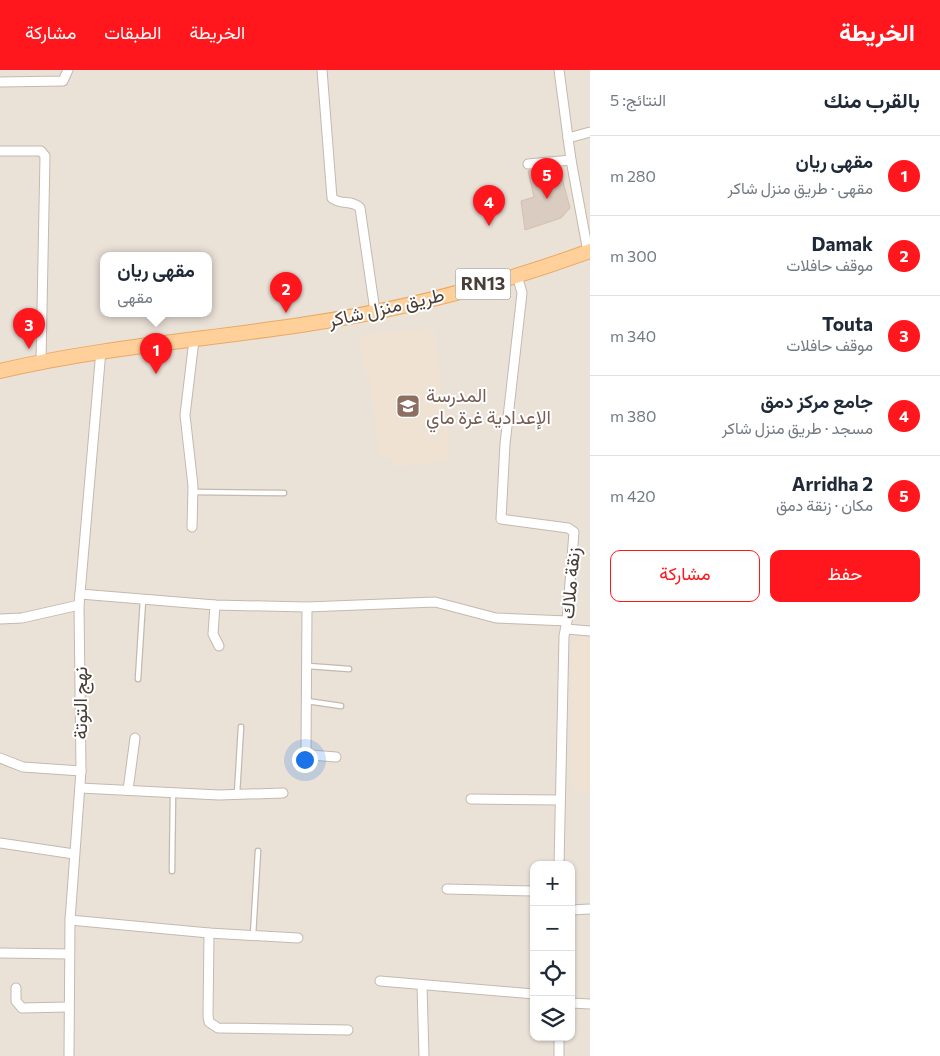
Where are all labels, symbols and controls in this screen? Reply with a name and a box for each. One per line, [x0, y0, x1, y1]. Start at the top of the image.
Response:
text: الخريطة [839, 17, 915, 46]
text: مشاركة [25, 21, 76, 43]
text: الطبقات [104, 21, 161, 43]
text: الخريطة [189, 21, 245, 43]
text: بالقرب منك [824, 87, 920, 112]
text: النتائج: 5 [610, 90, 666, 109]
text: مقهى ريان [795, 149, 873, 172]
pin: 5 [531, 158, 563, 199]
text: 280 m [610, 166, 656, 185]
text: 1 [900, 166, 908, 185]
text: مقهى · طريق منزل شاكر [728, 178, 873, 197]
pin: 4 [473, 185, 505, 226]
text: Damak [812, 232, 873, 255]
text: 300 m [610, 246, 657, 265]
text: 2 [899, 246, 909, 265]
popup [100, 252, 212, 317]
text: موقف حافلات [786, 255, 873, 274]
text: مقهى ريان [117, 258, 195, 281]
road number: RN13 [456, 268, 510, 300]
pin: 2 [270, 272, 302, 313]
street label: طريق منزل شاكر [324, 282, 447, 332]
text: مقهى [117, 287, 153, 306]
pin: 3 [13, 308, 45, 349]
text: Touta [822, 312, 873, 335]
text: 340 m [610, 326, 656, 345]
text: 3 [899, 326, 909, 345]
pin: 1 [140, 333, 172, 374]
text: موقف حافلات [786, 335, 873, 354]
place label: المدرسة الإعدادية غرة ماي [426, 383, 551, 433]
text: جامع مركز دمق [760, 389, 873, 412]
school or university icon: المدرسة الإعدادية غرة ماي [395, 393, 421, 419]
text: 380 m [610, 406, 656, 425]
text: 4 [899, 406, 909, 425]
text: مسجد · طريق منزل شاكر [722, 418, 873, 437]
text: Arridha 2 [792, 472, 873, 495]
text: 420 m [610, 486, 656, 505]
text: 5 [899, 486, 909, 505]
text: مكان · زنقة دمق [776, 495, 873, 514]
street label: زنقة ملاك [555, 546, 585, 620]
button: مشاركة [610, 550, 760, 602]
button: حفظ [770, 550, 920, 602]
street label: نهج التوتة [68, 667, 94, 739]
your location [292, 747, 318, 773]
map controls [530, 861, 575, 1041]
button: + [530, 861, 575, 906]
button: − [530, 906, 575, 951]
button: locate [530, 951, 575, 996]
button: layers [530, 996, 575, 1041]

